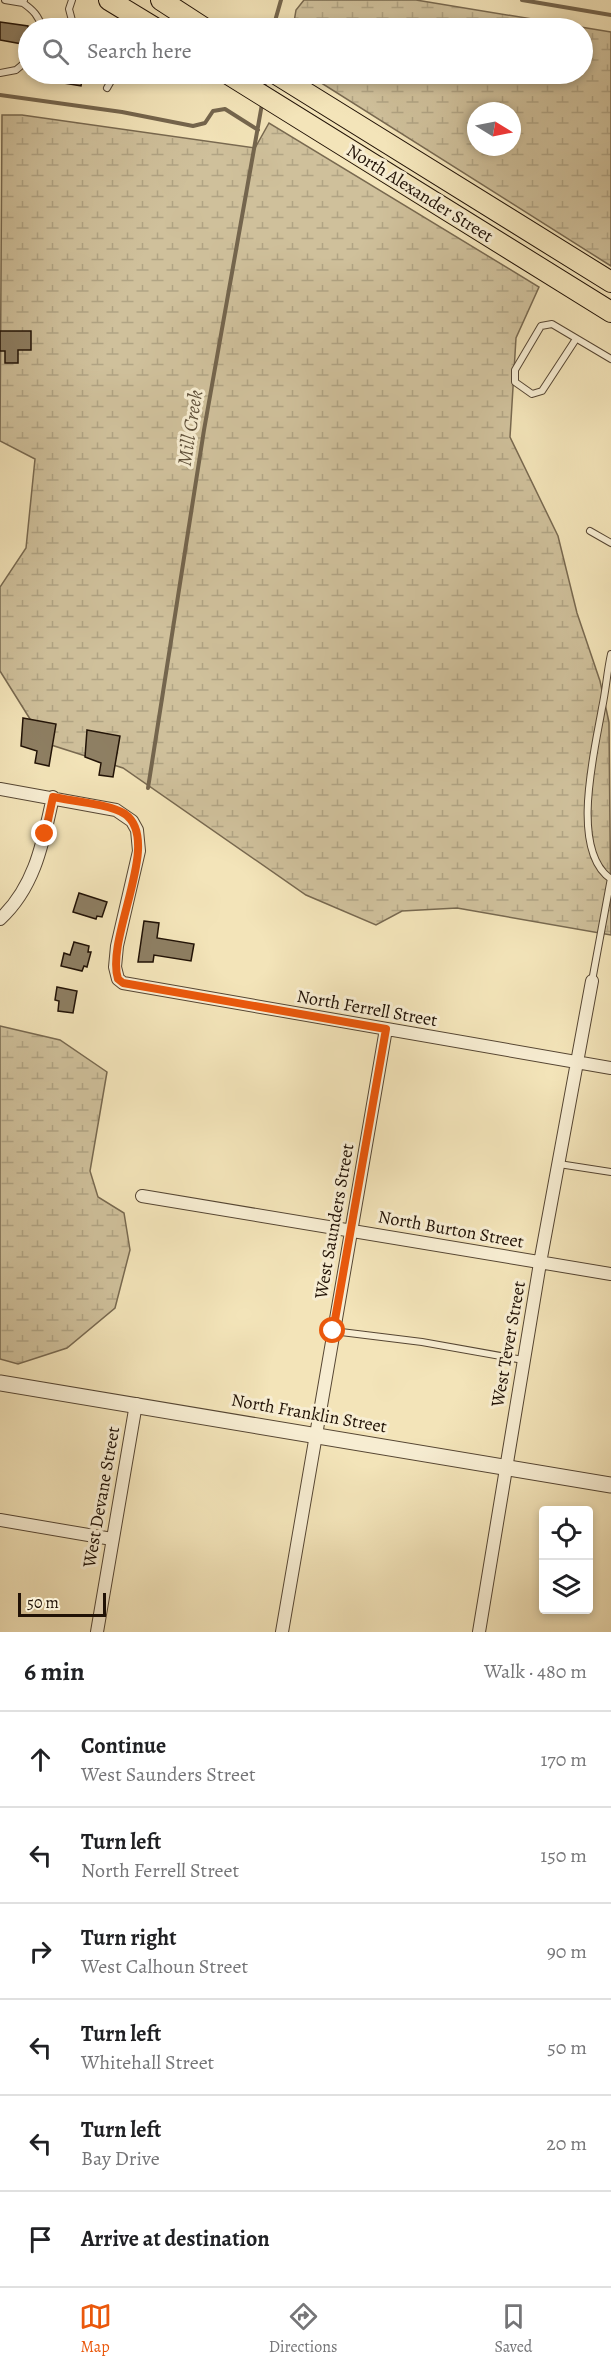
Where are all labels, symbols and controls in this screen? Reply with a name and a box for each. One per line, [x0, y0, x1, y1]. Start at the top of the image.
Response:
search box [18, 18, 593, 84]
icon: search [39, 35, 72, 68]
text: Search here [87, 36, 192, 66]
north arrow [467, 102, 521, 156]
street label: North Alexander Street [342, 138, 498, 248]
water label: Mill Creek [171, 388, 209, 468]
route end [31, 820, 57, 846]
street label: North Ferrell Street [295, 984, 439, 1032]
street label: West Saunders Street [308, 1142, 359, 1301]
street label: North Burton Street [376, 1204, 526, 1254]
street label: West Tever Street [485, 1279, 531, 1410]
route start [319, 1317, 345, 1343]
street label: North Franklin Street [229, 1388, 389, 1439]
street label: West Devane Street [77, 1425, 125, 1570]
map controls [539, 1506, 593, 1614]
button: locate [539, 1506, 593, 1560]
button: layers [539, 1560, 593, 1614]
scale bar [18, 1590, 106, 1618]
text: 50 m [27, 1592, 59, 1614]
text: 6 min [24, 1654, 85, 1689]
text: Walk · 480 m [484, 1658, 587, 1685]
text: Continue [81, 1731, 166, 1761]
icon: ahead [24, 1743, 57, 1776]
text: 170 m [541, 1746, 587, 1773]
text: West Saunders Street [81, 1761, 256, 1788]
text: Turn left [81, 1827, 161, 1857]
icon: left [24, 1839, 57, 1872]
text: 150 m [540, 1842, 587, 1869]
text: North Ferrell Street [81, 1857, 239, 1884]
text: Turn right [81, 1923, 177, 1953]
icon: right [24, 1935, 57, 1968]
text: 90 m [547, 1938, 587, 1965]
text: West Calhoun Street [81, 1953, 248, 1980]
text: Turn left [81, 2019, 161, 2049]
icon: left [24, 2031, 57, 2064]
text: 50 m [547, 2034, 587, 2061]
text: Whitehall Street [81, 2049, 214, 2076]
text: Turn left [81, 2115, 161, 2145]
icon: left [24, 2127, 57, 2160]
text: 20 m [546, 2130, 587, 2157]
text: Bay Drive [81, 2145, 160, 2172]
icon: arrive [24, 2223, 57, 2256]
text: Arrive at destination [81, 2224, 270, 2254]
tab: Map [79, 2300, 112, 2358]
tab: Directions [269, 2300, 337, 2358]
tab: Saved [494, 2300, 532, 2358]

